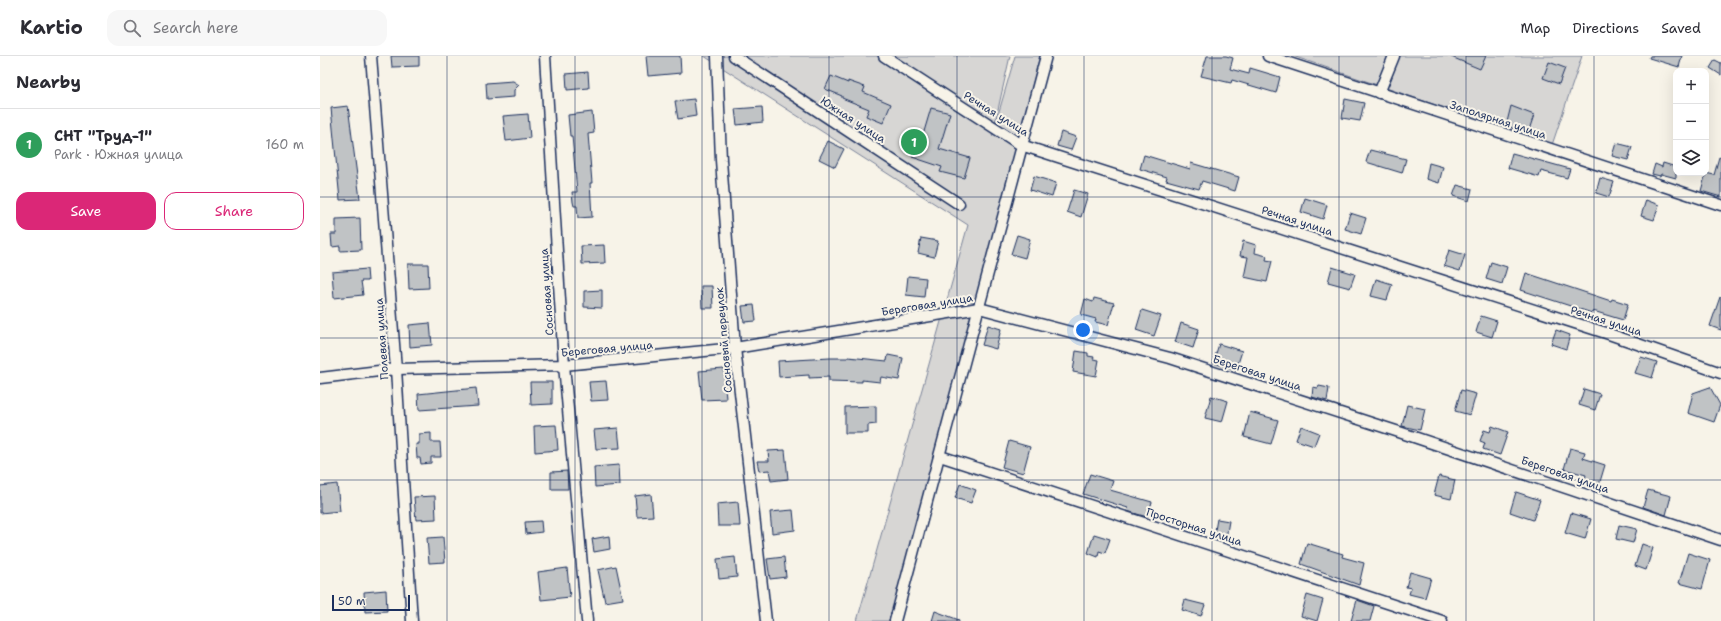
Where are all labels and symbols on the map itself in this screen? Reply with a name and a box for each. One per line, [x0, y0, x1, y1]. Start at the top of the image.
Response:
street label: Речная улица [961, 88, 1032, 140]
street label: Южная улица [817, 93, 889, 147]
street label: Заполярная улица [1448, 97, 1548, 143]
pin: 1 [901, 127, 927, 157]
street label: Речная улица [1259, 202, 1335, 240]
street label: Сосновая улица [536, 248, 558, 336]
street label: Сосновый переулок [712, 286, 736, 394]
street label: Береговая улица [880, 290, 974, 320]
street label: Полевая улица [372, 298, 392, 380]
street label: Речная улица [1568, 302, 1644, 340]
your location [1073, 320, 1093, 340]
street label: Береговая улица [560, 337, 654, 360]
street label: Береговая улица [1211, 352, 1303, 394]
street label: Береговая улица [1519, 453, 1611, 497]
street label: Просторная улица [1144, 504, 1244, 550]
scale bar [332, 593, 410, 612]

